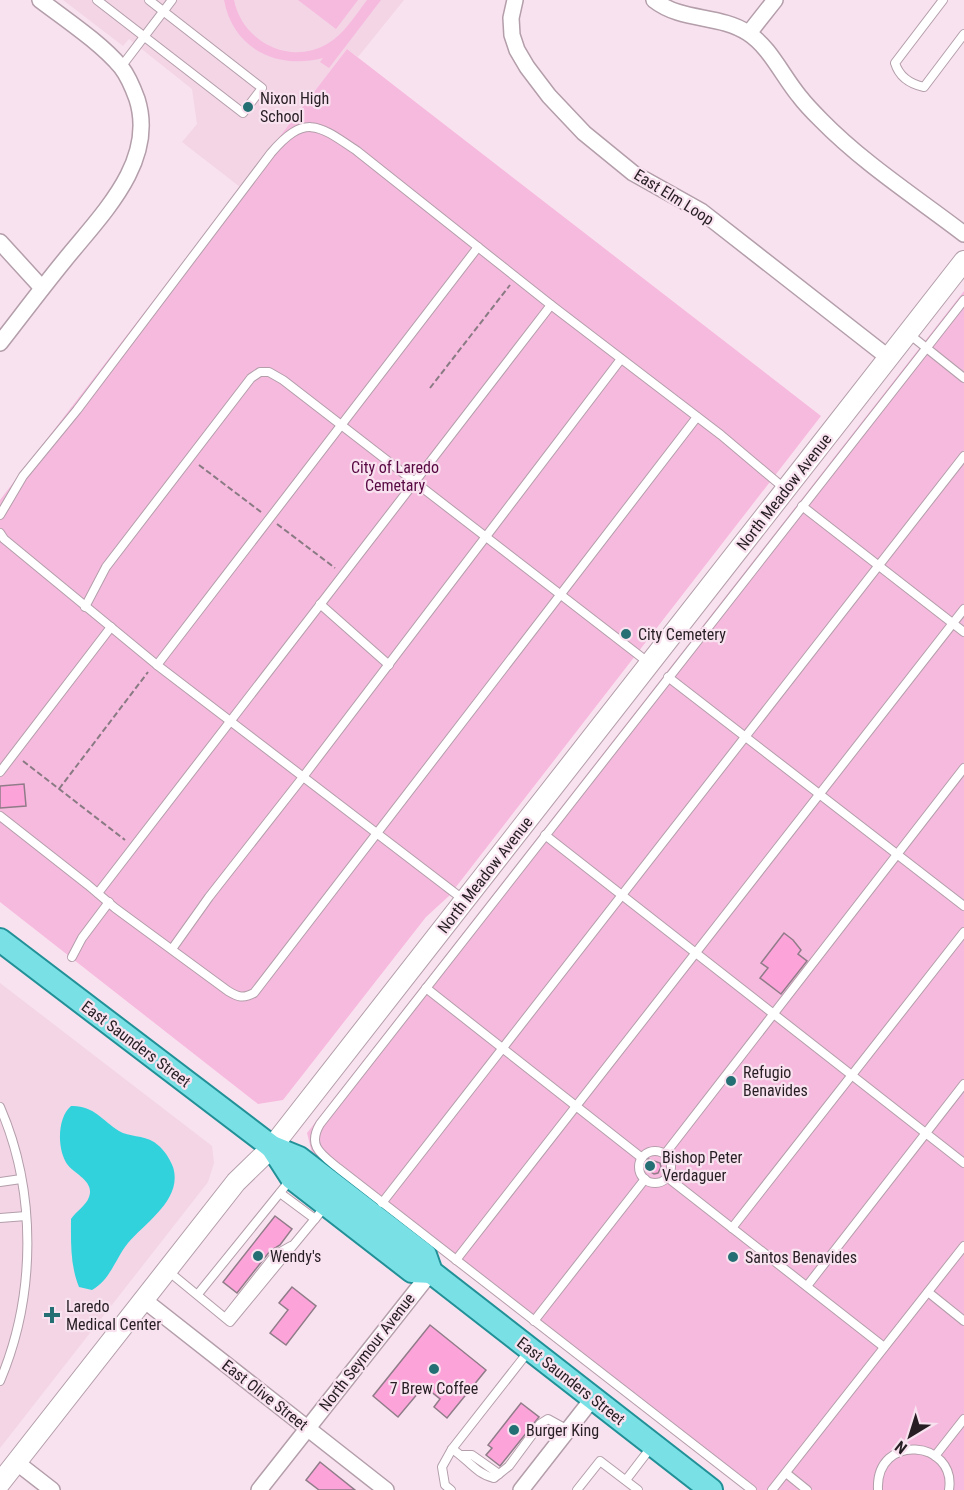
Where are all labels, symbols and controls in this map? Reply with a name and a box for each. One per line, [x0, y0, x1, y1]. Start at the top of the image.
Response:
place label: Nixon High School [260, 89, 329, 126]
marker: Nixon High School [241, 100, 255, 114]
street label: East Elm Loop [631, 165, 717, 229]
street label: North Meadow Avenue [733, 430, 835, 554]
park label: City of Laredo Cemetary [351, 458, 439, 495]
place label: City Cemetery [638, 625, 726, 644]
marker: City Cemetery [619, 627, 633, 641]
street label: North Meadow Avenue [434, 813, 536, 937]
street label: East Saunders Street [78, 997, 194, 1091]
place label: Refugio Benavides [743, 1063, 808, 1100]
marker: Refugio Benavides [724, 1074, 738, 1088]
place label: Bishop Peter Verdaguer [662, 1148, 743, 1185]
marker: Bishop Peter Verdaguer [643, 1159, 657, 1173]
place label: Wendy's [270, 1247, 321, 1266]
place label: Santos Benavides [745, 1248, 857, 1267]
marker: Wendy's [251, 1249, 265, 1263]
marker: Santos Benavides [726, 1250, 740, 1264]
street label: North Seymour Avenue [315, 1289, 419, 1415]
place label: Laredo Medical Center [66, 1297, 161, 1334]
marker: Laredo Medical Center [43, 1306, 61, 1324]
street label: East Saunders Street [513, 1333, 629, 1429]
street label: East Olive Street [218, 1356, 312, 1435]
marker: 7 Brew Coffee [427, 1362, 441, 1376]
place label: 7 Brew Coffee [390, 1379, 478, 1398]
north arrow [880, 1406, 940, 1466]
place label: Burger King [526, 1421, 599, 1440]
marker: Burger King [507, 1423, 521, 1437]
text: N [891, 1437, 911, 1458]

